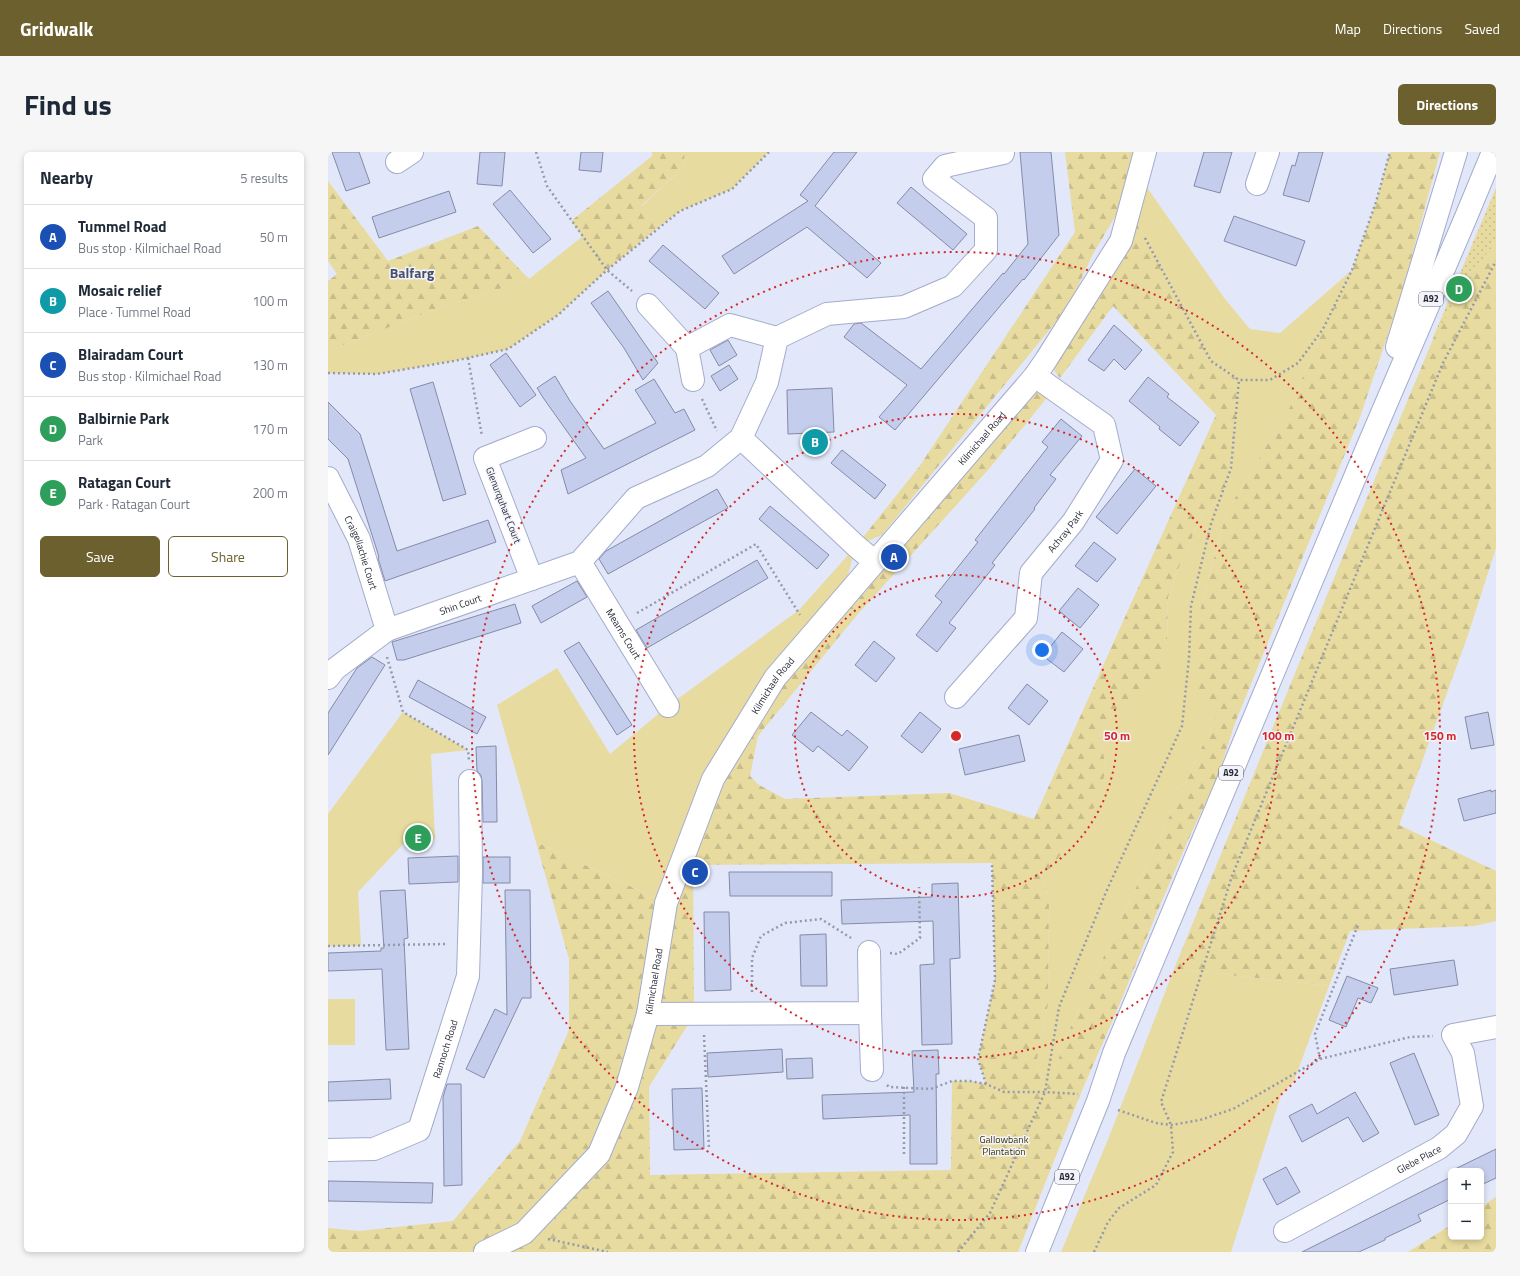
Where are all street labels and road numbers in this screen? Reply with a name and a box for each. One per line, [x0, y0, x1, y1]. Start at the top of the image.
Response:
road number: A92 [1419, 292, 1443, 306]
street label: Kilmichael Road [954, 408, 1009, 469]
street label: Glenurquhart Court [482, 465, 525, 546]
street label: Achray Park [1044, 507, 1087, 556]
street label: Craigellachie Court [340, 513, 381, 592]
street label: Shin Court [437, 590, 484, 619]
street label: Mearns Court [602, 606, 645, 663]
street label: Kilmichael Road [748, 654, 798, 717]
road number: A92 [1219, 766, 1243, 780]
street label: Kilmichael Road [641, 947, 667, 1016]
street label: Rannoch Road [429, 1018, 462, 1080]
street label: Glebe Place [1394, 1141, 1444, 1177]
road number: A92 [1055, 1170, 1079, 1184]

